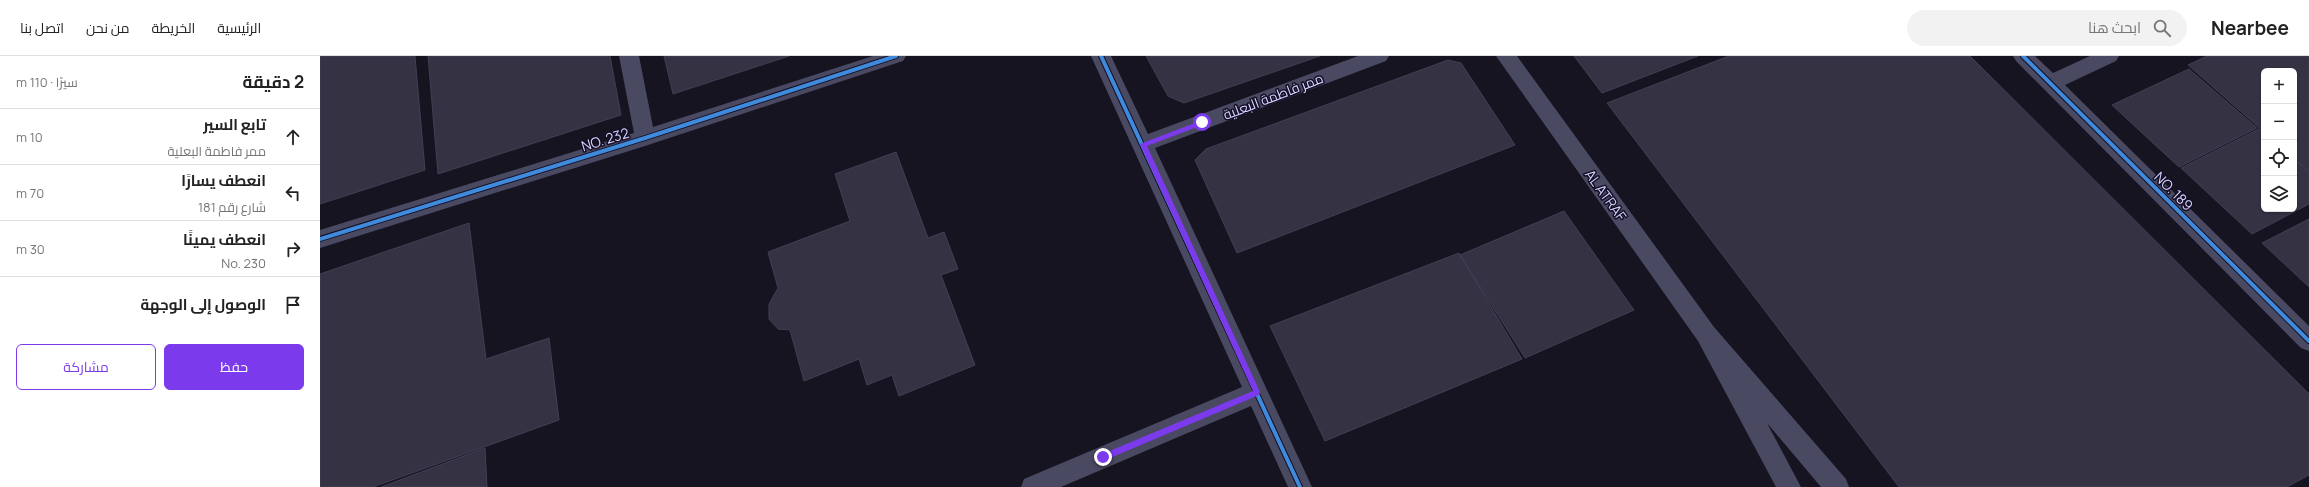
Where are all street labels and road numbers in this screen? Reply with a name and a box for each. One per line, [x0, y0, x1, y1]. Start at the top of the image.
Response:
street label: ممر فاطمة البعلية [1220, 68, 1326, 124]
street label: NO. 232 [579, 123, 631, 155]
street label: AL ATRAF [1581, 165, 1631, 225]
street label: NO. 189 [2150, 167, 2198, 215]

